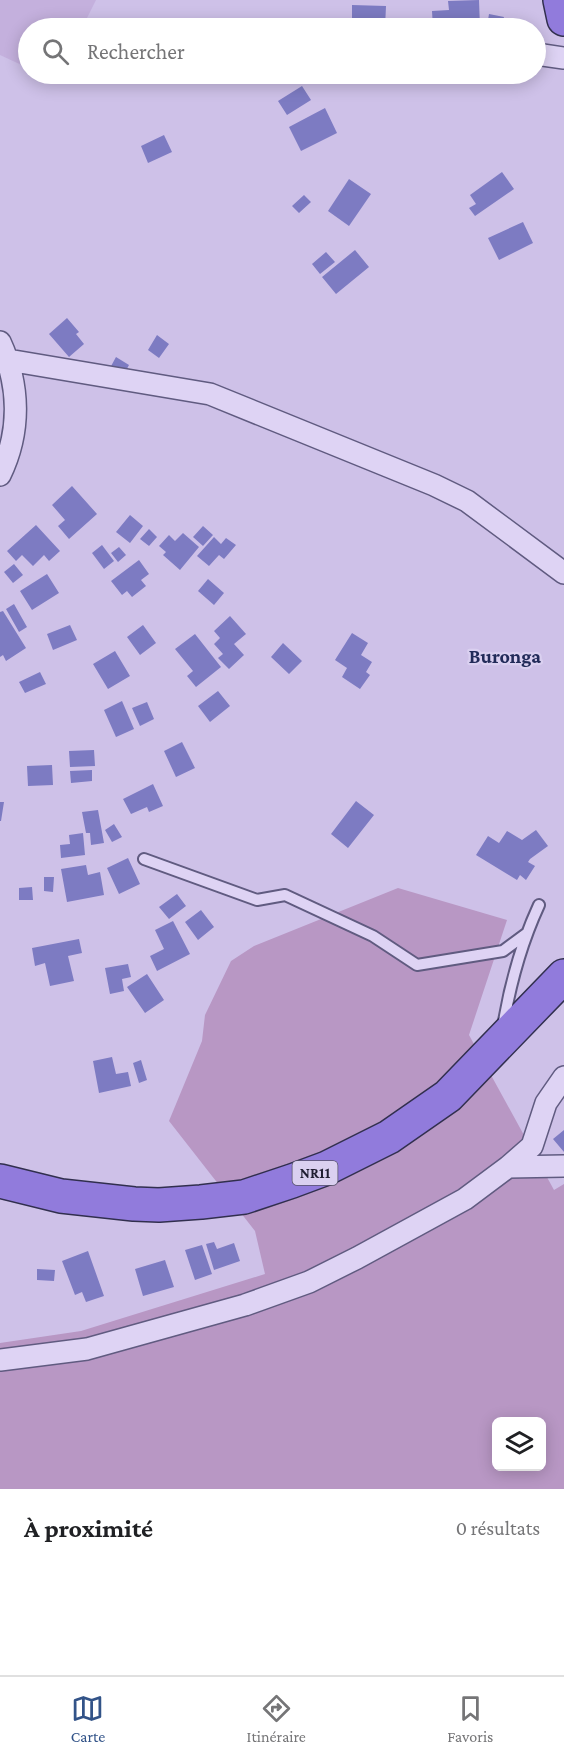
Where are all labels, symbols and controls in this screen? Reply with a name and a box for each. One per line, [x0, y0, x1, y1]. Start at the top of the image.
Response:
search box [18, 18, 546, 84]
icon: search [39, 35, 72, 68]
text: Rechercher [87, 39, 185, 64]
district label: Buronga [469, 645, 541, 667]
road number: NR11 [292, 1161, 338, 1185]
map controls [492, 1417, 546, 1471]
button: layers [492, 1417, 546, 1471]
text: À proximité [24, 1514, 153, 1543]
text: 0 résultats [456, 1517, 540, 1539]
tab: Carte [71, 1692, 105, 1745]
tab: Itinéraire [247, 1692, 306, 1745]
tab: Favoris [447, 1692, 493, 1745]

